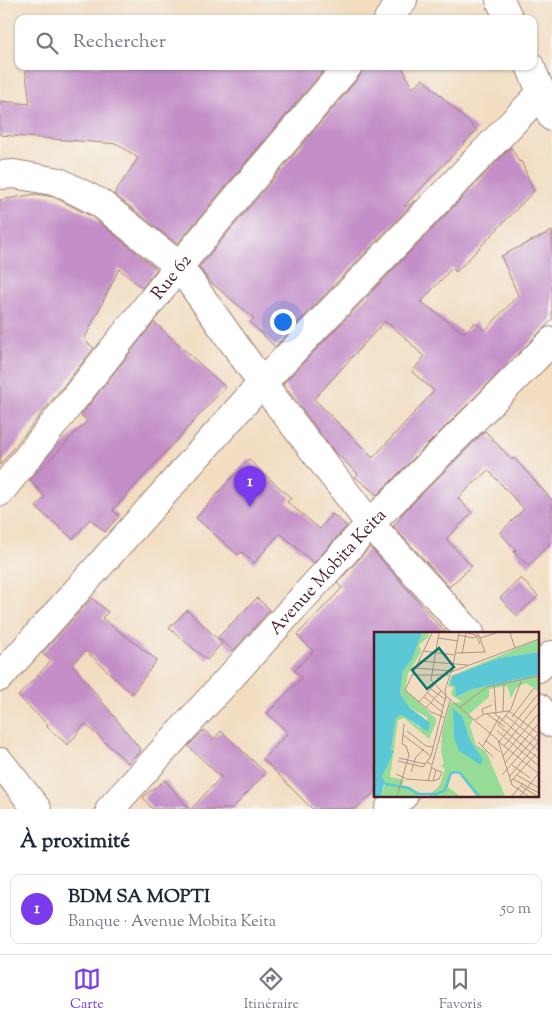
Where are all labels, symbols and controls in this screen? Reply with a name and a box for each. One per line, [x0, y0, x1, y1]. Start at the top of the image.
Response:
search box [15, 15, 537, 70]
icon: search [33, 29, 61, 57]
text: Rechercher [73, 29, 166, 56]
street label: Rue 62 [146, 249, 199, 306]
your location [270, 309, 296, 335]
pin: 1 [234, 466, 266, 507]
street label: Avenue Mobita Keita [264, 504, 393, 642]
inset map [374, 632, 540, 796]
text: À proximité [20, 827, 130, 857]
text: BDM SA MOPTI [68, 884, 210, 911]
text: 1 [34, 898, 40, 921]
text: 50 m [500, 898, 531, 921]
text: Banque · Avenue Mobita Keita [68, 911, 276, 934]
tab: Carte [70, 965, 104, 1015]
tab: Itinéraire [244, 965, 299, 1015]
tab: Favoris [439, 965, 482, 1015]

